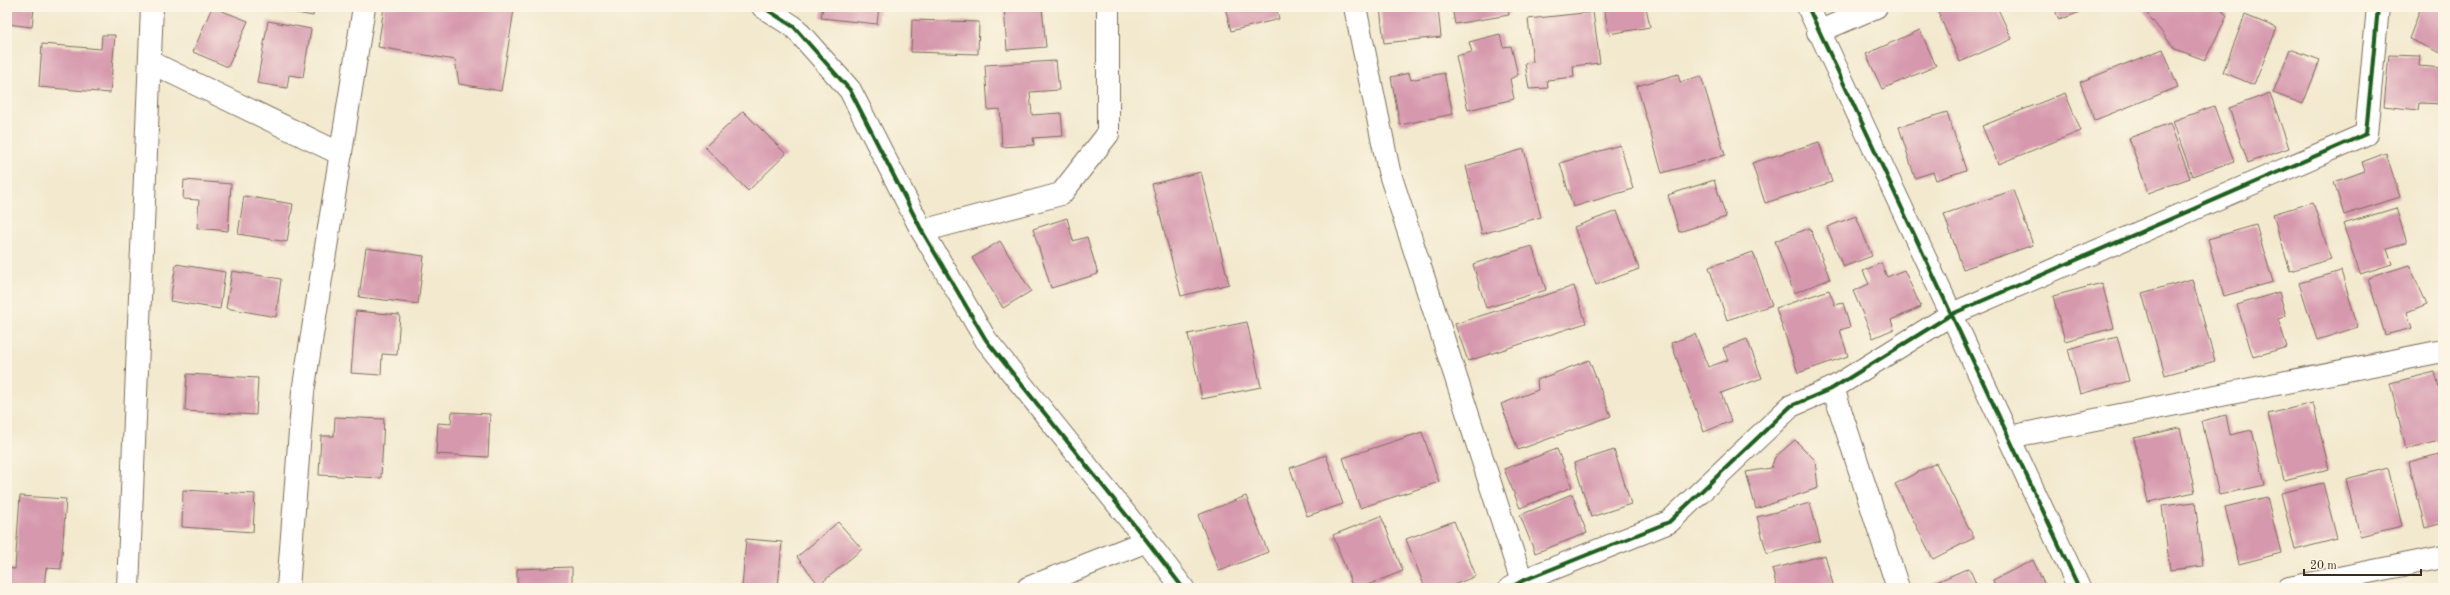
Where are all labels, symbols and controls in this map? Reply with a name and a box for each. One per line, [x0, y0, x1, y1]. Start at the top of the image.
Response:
scale bar [2304, 551, 2421, 577]
text: 20 m [2310, 560, 2337, 572]

